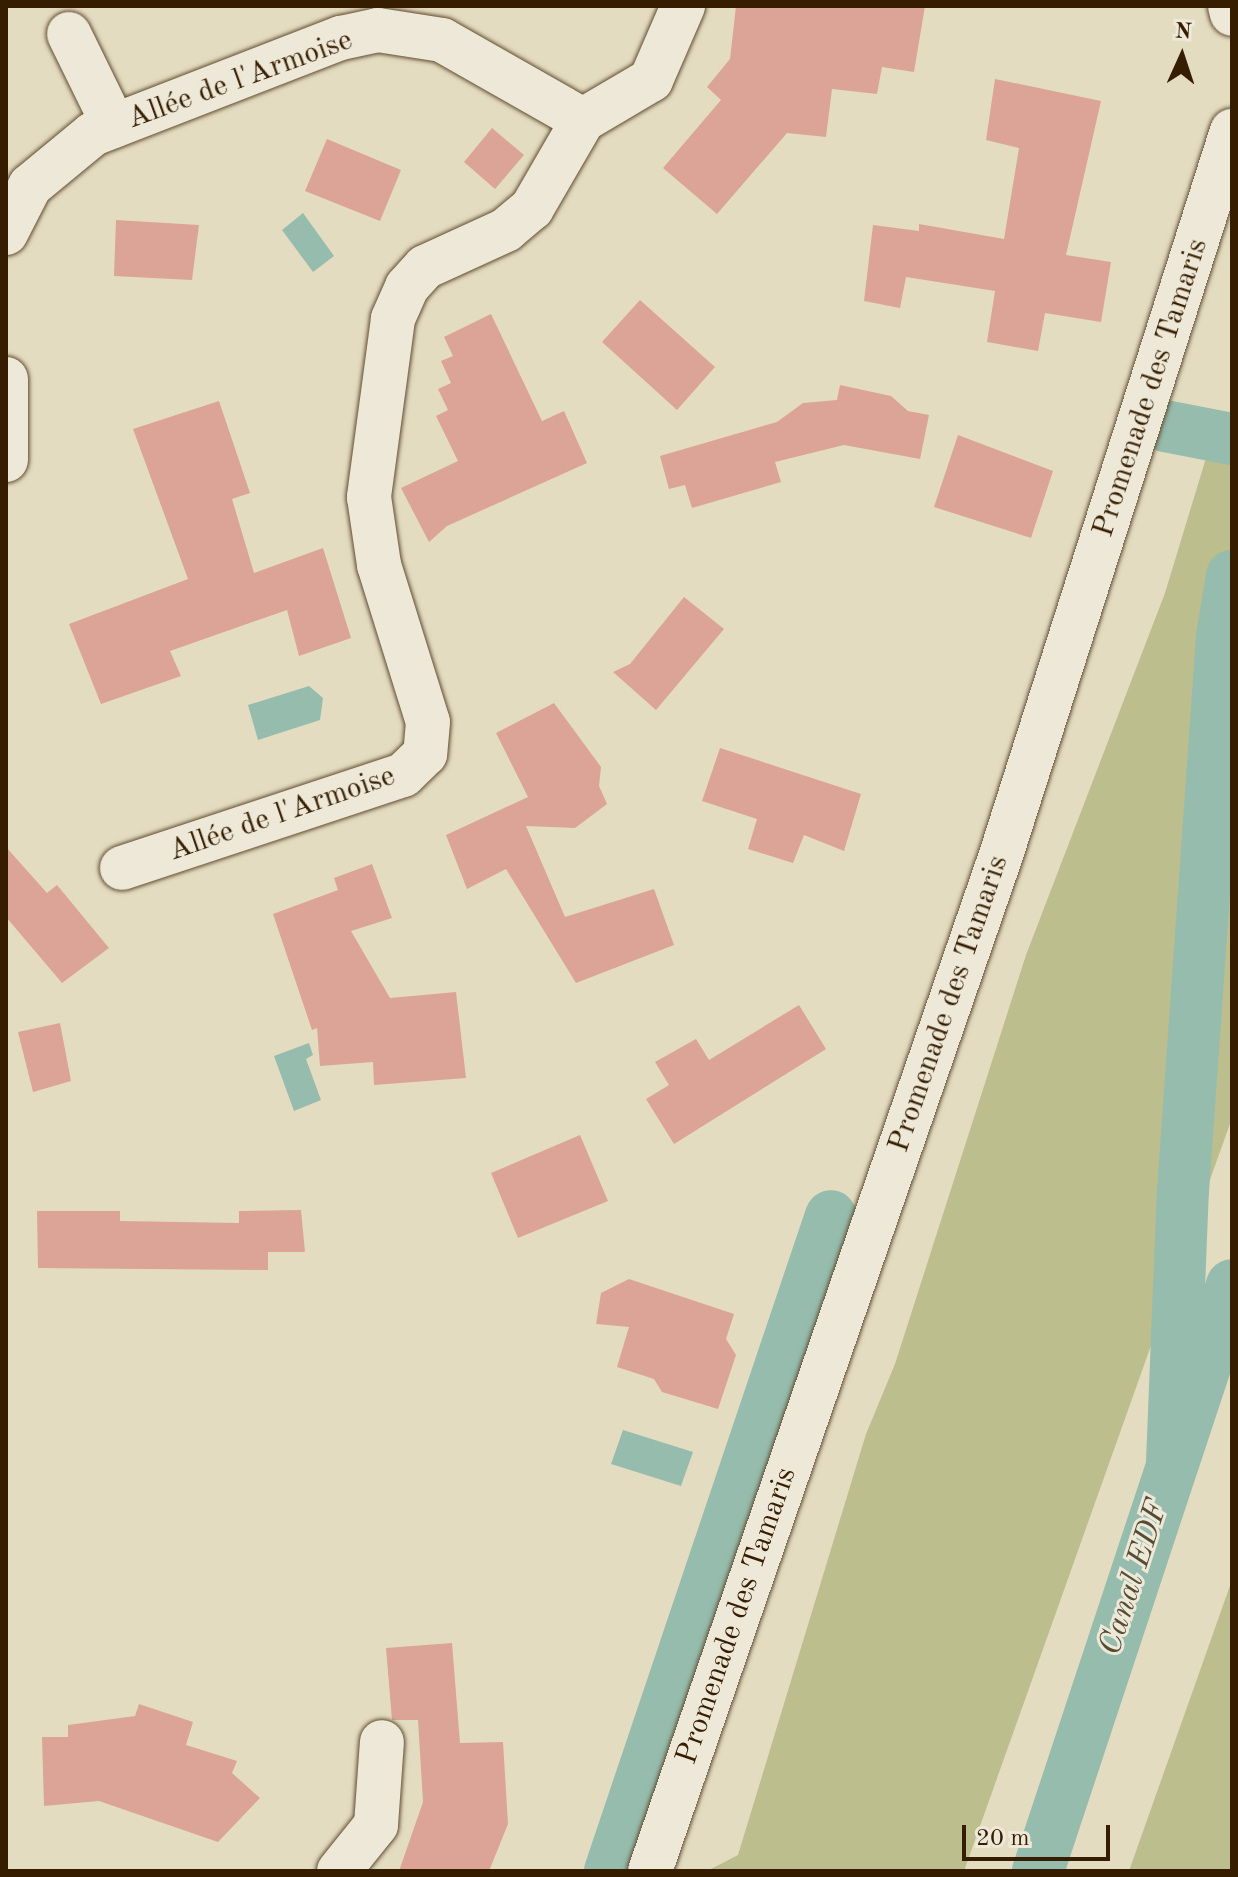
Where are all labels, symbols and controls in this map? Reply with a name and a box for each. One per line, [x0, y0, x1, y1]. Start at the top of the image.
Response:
north arrow [1142, 16, 1222, 96]
text: N [1174, 21, 1192, 43]
street label: Allée de l'Armoise [122, 23, 358, 137]
street label: Promenade des Tamaris [1086, 234, 1216, 542]
street label: Allée de l'Armoise [164, 758, 400, 870]
street label: Promenade des Tamaris [881, 851, 1017, 1157]
street label: Promenade des Tamaris [669, 1463, 805, 1769]
water label: Canal EDF [1092, 1496, 1178, 1660]
scale bar [966, 1809, 1114, 1859]
text: 20 m [976, 1827, 1030, 1851]

